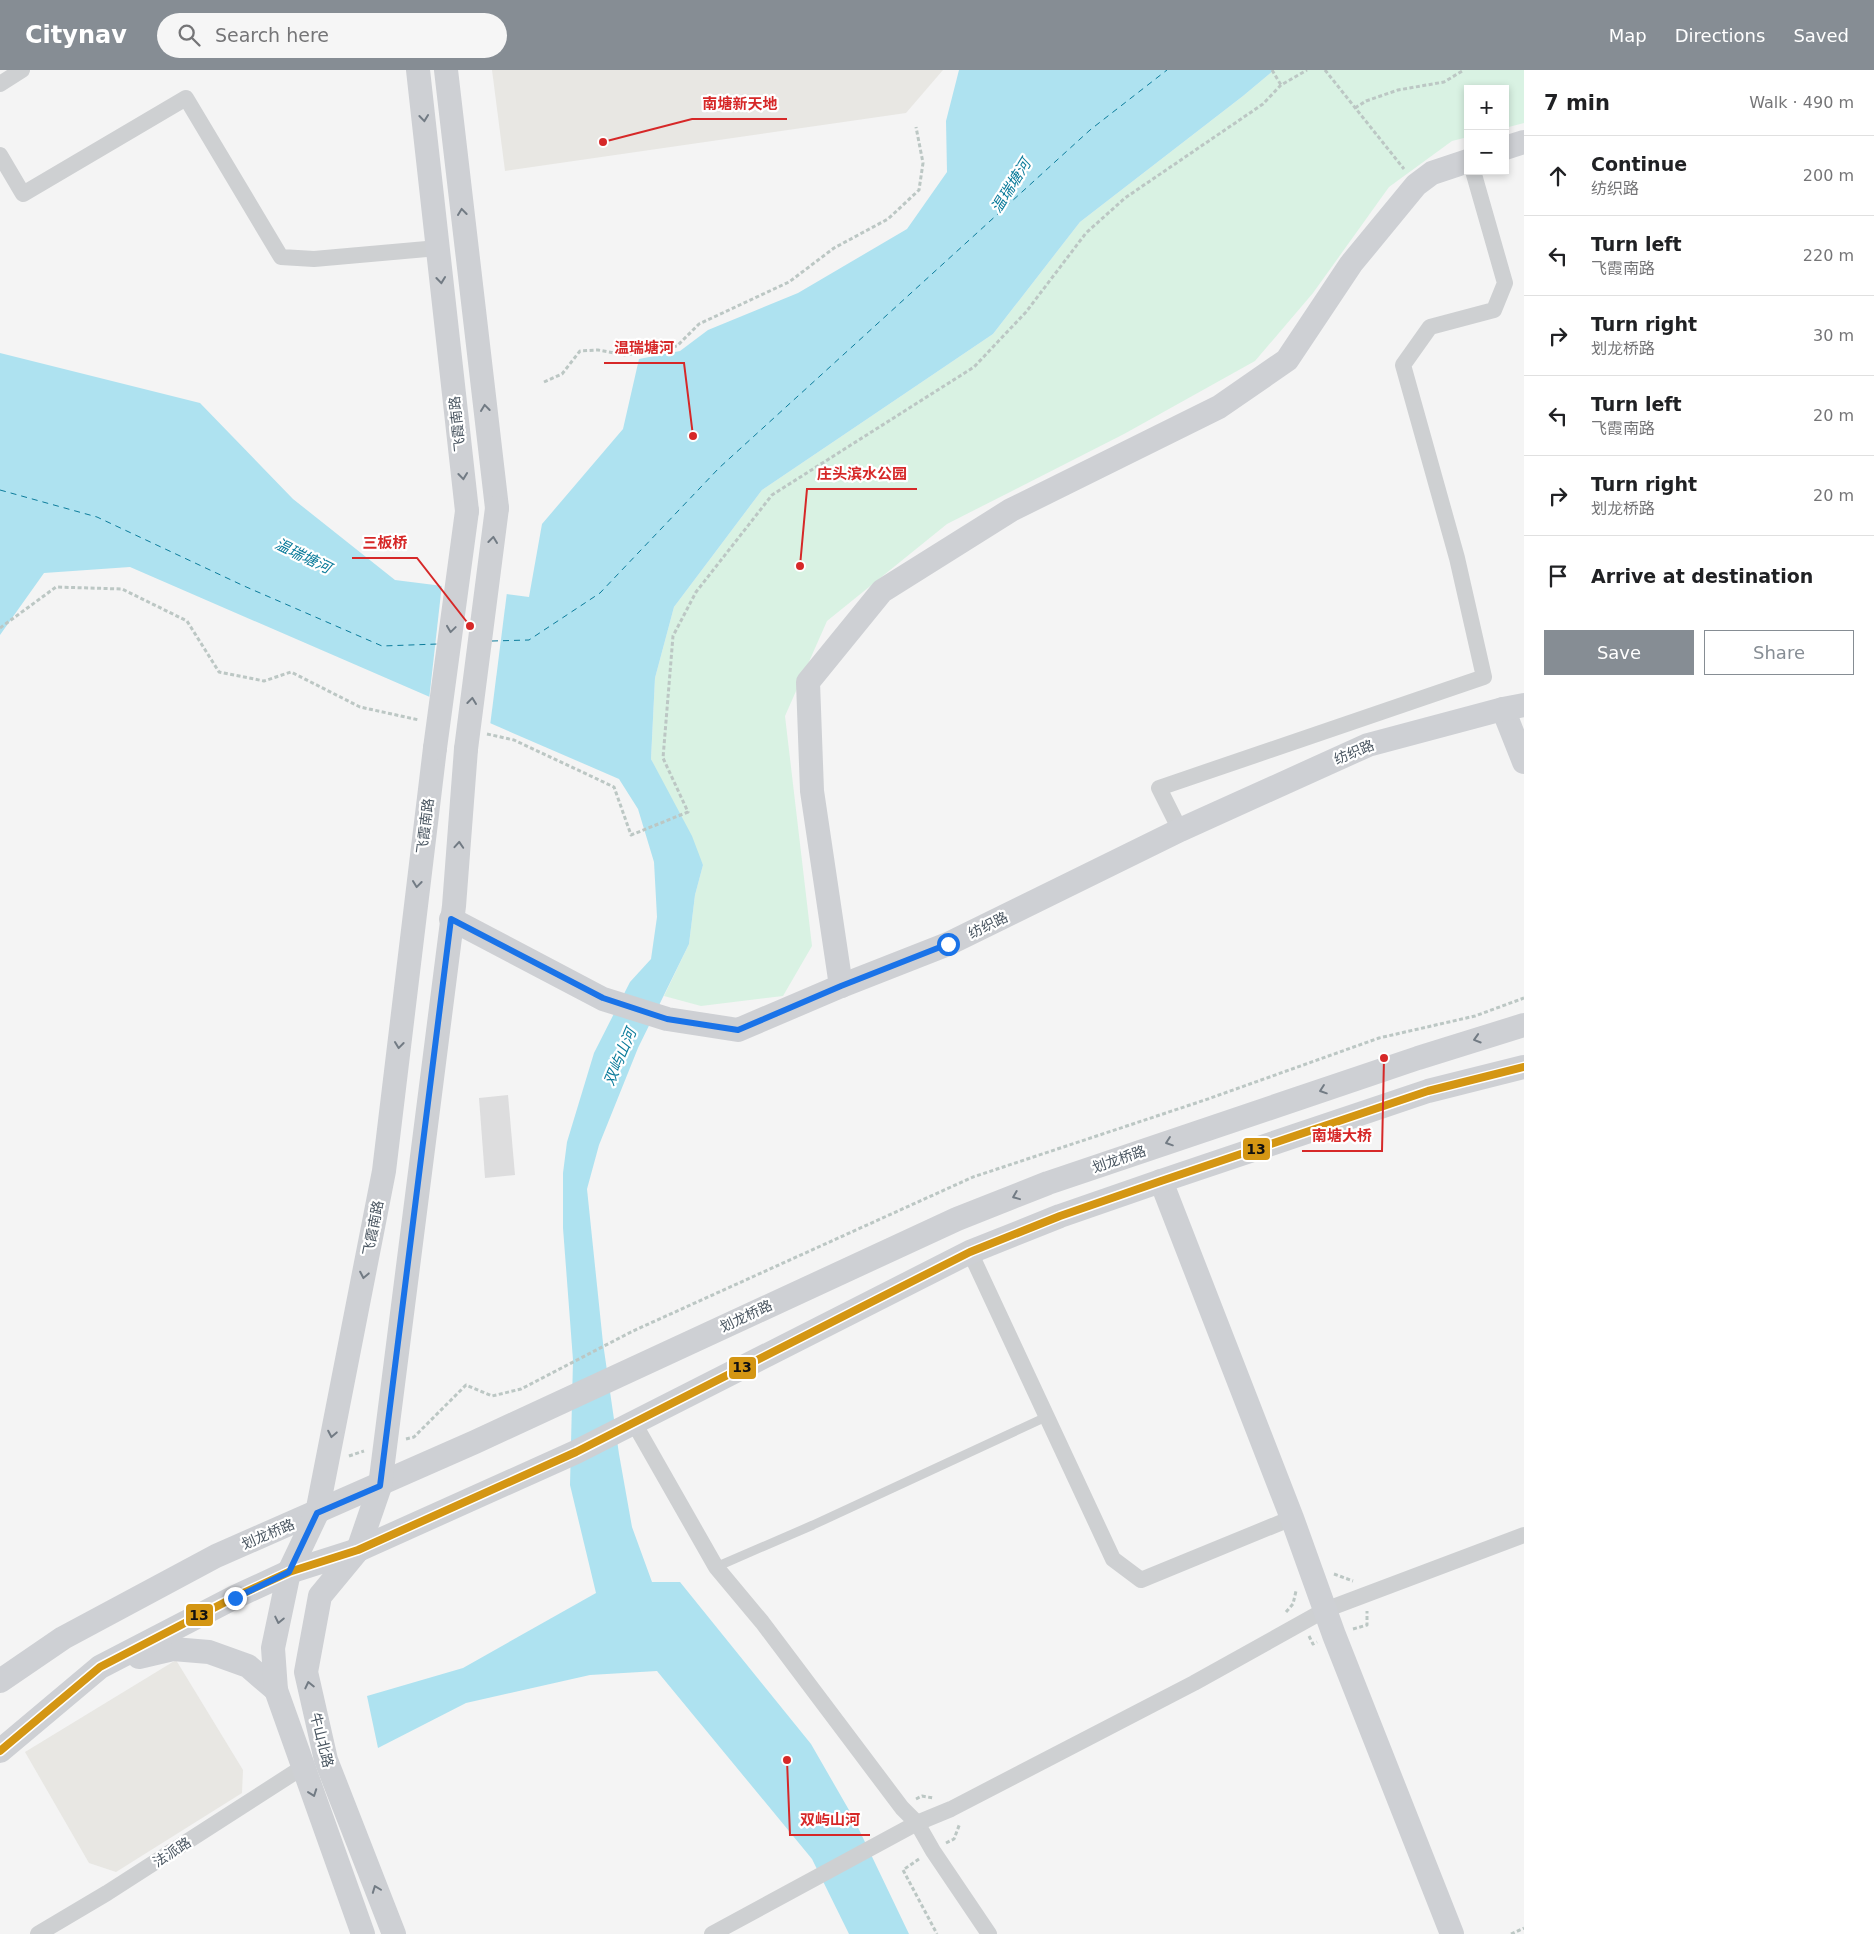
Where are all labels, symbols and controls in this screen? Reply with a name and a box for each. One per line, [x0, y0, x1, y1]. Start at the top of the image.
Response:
search box [157, 13, 507, 58]
text: Citynav [25, 21, 127, 49]
icon: search [175, 21, 203, 49]
text: Search here [215, 24, 329, 46]
text: Map [1609, 25, 1647, 46]
text: Directions [1675, 25, 1765, 46]
text: Saved [1793, 25, 1849, 46]
map controls [1464, 85, 1509, 175]
button: + [1464, 85, 1509, 130]
callout: 南塘新天地 [692, 89, 787, 119]
text: 7 min [1544, 91, 1610, 115]
text: Walk · 490 m [1749, 93, 1854, 112]
text: 南塘新天地 [702, 95, 778, 113]
one-way arrow [418, 115, 429, 123]
button: − [1464, 130, 1509, 175]
water label: 温瑞塘河 [987, 153, 1036, 216]
text: Continue [1591, 153, 1687, 175]
icon: ahead [1544, 162, 1572, 190]
text: 200 m [1803, 166, 1854, 185]
text: 纺织路 [1591, 179, 1639, 198]
one-way arrow [457, 207, 468, 215]
text: Turn left [1591, 233, 1682, 255]
icon: left [1544, 242, 1572, 270]
text: 220 m [1803, 246, 1854, 265]
text: 飞霞南路 [1591, 259, 1655, 278]
one-way arrow [435, 276, 446, 284]
text: Turn right [1591, 313, 1697, 335]
icon: right [1544, 322, 1572, 350]
text: 30 m [1813, 326, 1854, 345]
callout: 温瑞塘河 [604, 333, 684, 363]
text: 温瑞塘河 [614, 339, 674, 357]
text: 划龙桥路 [1591, 339, 1655, 358]
text: Turn left [1591, 393, 1682, 415]
street label: 飞霞南路 [446, 395, 468, 453]
icon: left [1544, 402, 1572, 430]
one-way arrow [480, 404, 491, 412]
text: 20 m [1813, 406, 1854, 425]
text: 飞霞南路 [1591, 419, 1655, 438]
callout: 庄头滨水公园 [807, 459, 917, 489]
text: 庄头滨水公园 [817, 465, 907, 483]
one-way arrow [457, 473, 468, 481]
text: Turn right [1591, 473, 1697, 495]
icon: right [1544, 482, 1572, 510]
text: 20 m [1813, 486, 1854, 505]
text: 划龙桥路 [1591, 499, 1655, 518]
callout: 三板桥 [352, 528, 417, 558]
text: 三板桥 [362, 534, 408, 552]
water label: 温瑞塘河 [272, 535, 337, 579]
one-way arrow [487, 535, 498, 543]
icon: arrive [1544, 562, 1572, 590]
text: Arrive at destination [1591, 565, 1813, 587]
one-way arrow [446, 625, 457, 633]
button: Save [1544, 630, 1694, 675]
button: Share [1704, 630, 1854, 675]
one-way arrow [466, 697, 477, 705]
street label: 纺织路 [1332, 737, 1376, 767]
street label: 飞霞南路 [414, 797, 436, 855]
one-way arrow [453, 841, 464, 849]
one-way arrow [412, 880, 423, 888]
street label: 纺织路 [966, 909, 1010, 941]
route start [937, 933, 960, 956]
water label: 双屿山河 [600, 1023, 641, 1088]
one-way arrow [1474, 1034, 1482, 1044]
one-way arrow [394, 1041, 405, 1049]
one-way arrow [1319, 1084, 1328, 1094]
callout: 南塘大桥 [1302, 1121, 1382, 1151]
text: 南塘大桥 [1312, 1127, 1372, 1145]
one-way arrow [1165, 1136, 1174, 1146]
line badge: 13 [1242, 1137, 1271, 1161]
text: 13 [1246, 1141, 1266, 1157]
street label: 划龙桥路 [1090, 1142, 1148, 1176]
one-way arrow [1012, 1189, 1021, 1200]
street label: 飞霞南路 [360, 1199, 386, 1257]
one-way arrow [359, 1270, 369, 1279]
street label: 划龙桥路 [717, 1297, 775, 1335]
line badge: 13 [728, 1356, 757, 1380]
text: 13 [732, 1359, 752, 1375]
one-way arrow [328, 1430, 338, 1438]
street label: 划龙桥路 [239, 1516, 297, 1552]
route end [224, 1587, 247, 1610]
line badge: 13 [185, 1603, 214, 1627]
text: 13 [189, 1607, 209, 1623]
one-way arrow [274, 1616, 285, 1625]
one-way arrow [304, 1681, 315, 1689]
street label: 牛山北路 [307, 1711, 337, 1769]
one-way arrow [307, 1788, 317, 1797]
callout: 双屿山河 [790, 1805, 870, 1835]
text: 双屿山河 [800, 1811, 860, 1829]
street label: 法派路 [150, 1834, 194, 1870]
one-way arrow [372, 1885, 382, 1893]

